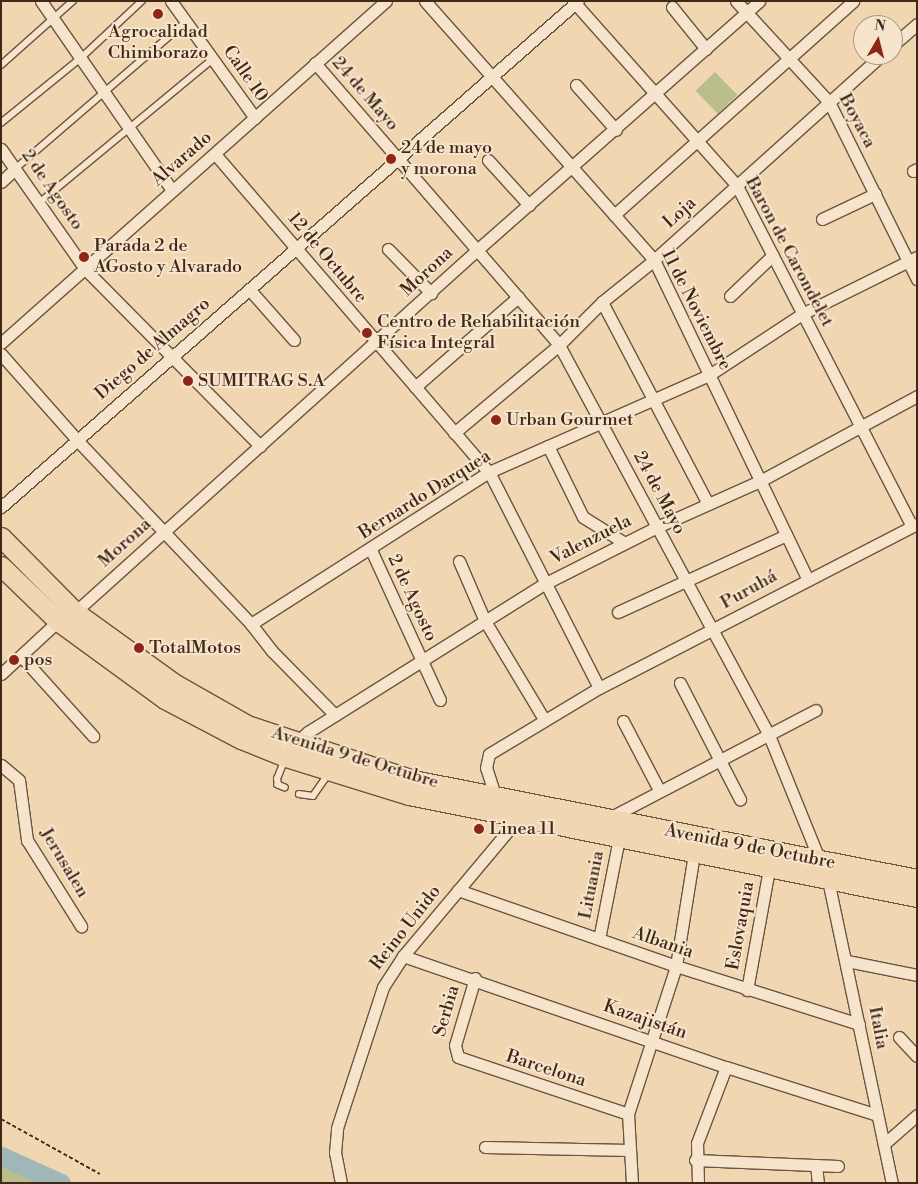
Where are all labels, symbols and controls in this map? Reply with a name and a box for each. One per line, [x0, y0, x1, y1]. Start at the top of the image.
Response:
marker: Agrocalidad Chimborazo [152, 8, 164, 20]
north arrow [853, 15, 903, 65]
text: N [873, 16, 887, 36]
place label: Agrocalidad Chimborazo [108, 22, 208, 64]
street label: Calle 10 [218, 42, 272, 106]
street label: 24 de Mayo [327, 52, 403, 136]
street label: Boyaca [834, 90, 880, 152]
street label: Alvarado [147, 127, 217, 191]
place label: 24 de mayo y morona [401, 138, 492, 180]
street label: 2 de Agosto [16, 145, 88, 235]
marker: 24 de mayo y morona [385, 153, 397, 165]
street label: Baron de Carondelet [740, 173, 838, 331]
street label: Loja [659, 193, 701, 233]
street label: 12 de Octubre [283, 208, 371, 308]
place label: Parada 2 de AGosto y Alvarado [94, 236, 242, 278]
street label: Morona [396, 242, 458, 302]
street label: 11 de Noviembre [656, 246, 736, 374]
marker: Parada 2 de AGosto y Alvarado [78, 251, 90, 263]
street label: Diego de Almagro [91, 293, 215, 405]
place label: Centro de Rehabilitación Física Integral [377, 312, 580, 354]
marker: Centro de Rehabilitación Física Integral [361, 327, 373, 339]
place label: SUMITRAG S.A [198, 370, 325, 392]
marker: SUMITRAG S.A [182, 375, 194, 387]
place label: Urban Gourmet [506, 409, 633, 431]
marker: Urban Gourmet [490, 414, 502, 426]
street label: Bernardo Darquea [355, 446, 495, 544]
street label: 24 de Mayo [628, 448, 690, 538]
street label: Valenzuela [547, 510, 635, 570]
street label: Morona [94, 514, 156, 572]
street label: 2 de Agosto [382, 551, 442, 645]
street label: Puruhá [717, 566, 781, 614]
place label: TotalMotos [149, 637, 241, 659]
marker: TotalMotos [133, 642, 145, 654]
place label: pos [24, 649, 52, 671]
marker: pos [8, 654, 20, 666]
street label: Avenida 9 de Octubre [269, 722, 441, 794]
place label: Linea 11 [489, 818, 556, 840]
street label: Avenida 9 de Octubre [663, 820, 837, 874]
marker: Linea 11 [473, 823, 485, 835]
street label: Jerusalen [35, 824, 93, 902]
street label: Lituania [575, 849, 609, 921]
street label: Eslovaquia [723, 880, 759, 972]
street label: Reino Unido [366, 881, 446, 975]
street label: Albania [630, 923, 696, 963]
street label: Serbia [429, 983, 465, 1039]
street label: Kazajistán [600, 996, 690, 1044]
street label: Italia [863, 1005, 893, 1051]
street label: Barcelona [503, 1046, 589, 1092]

